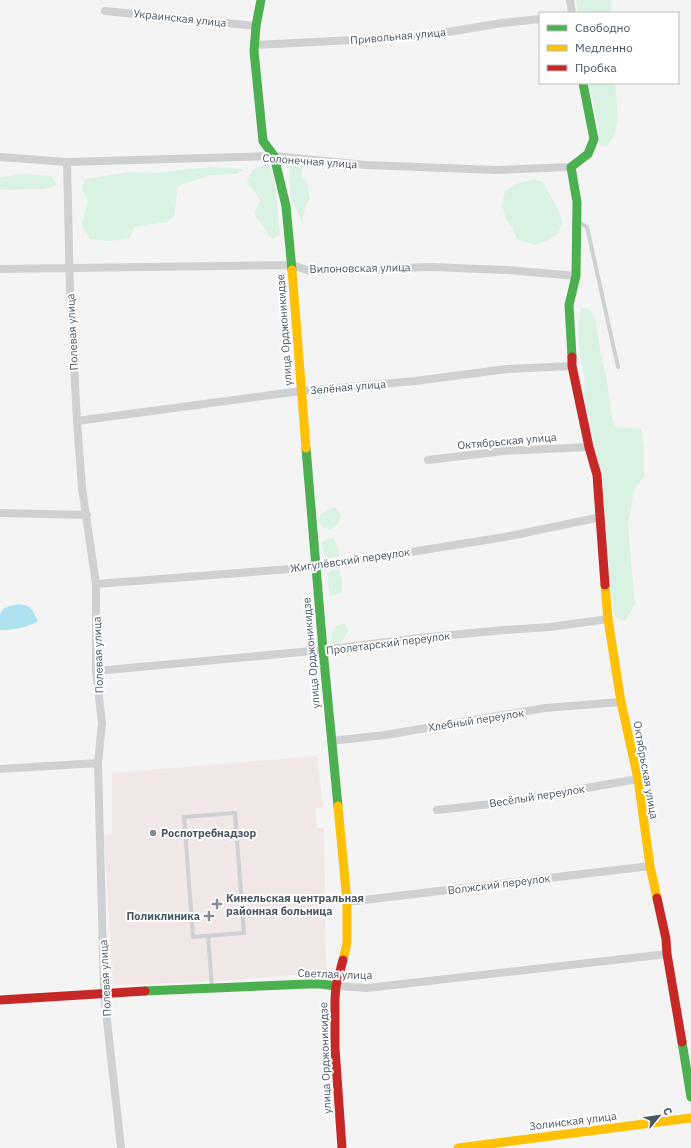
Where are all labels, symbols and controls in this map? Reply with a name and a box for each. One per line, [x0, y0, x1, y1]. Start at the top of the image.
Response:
street label: Украинская улица [133, 6, 227, 30]
legend [539, 12, 679, 84]
text: Свободно [575, 20, 631, 35]
street label: Привольная улица [350, 25, 447, 47]
text: Медленно [575, 40, 633, 55]
text: Пробка [575, 60, 617, 75]
street label: Солонечная улица [262, 151, 358, 171]
street label: Вилоновская улица [309, 260, 411, 276]
street label: улица Орджоникидзе [273, 274, 295, 386]
street label: Полевая улица [63, 293, 81, 371]
street label: Зелёная улица [309, 377, 387, 397]
street label: Октябрьская улица [457, 430, 557, 452]
street label: Жигулёвский переулок [289, 545, 411, 575]
street label: улица Орджоникидзе [299, 597, 323, 709]
street label: Полевая улица [90, 616, 106, 694]
street label: Пролетарский переулок [325, 628, 451, 658]
street label: Хлебный переулок [427, 705, 525, 735]
street label: Октябрьская улица [630, 720, 662, 820]
street label: Весёлый переулок [488, 782, 586, 810]
place label: Роспотребнадзор [161, 826, 256, 840]
marker: Роспотребнадзор [148, 828, 158, 838]
street label: Волжский переулок [447, 871, 551, 897]
place label: Кинельская центральная районная больница [226, 891, 364, 918]
marker: Кинельская центральная районная больница [211, 898, 223, 910]
place label: Поликлиника [127, 909, 200, 923]
marker: Поликлиника [203, 910, 215, 922]
street label: Полевая улица [96, 939, 114, 1017]
street label: Светлая улица [297, 966, 373, 982]
street label: улица Орджоникидзе [316, 1002, 334, 1114]
north arrow [639, 1096, 679, 1136]
text: С [660, 1105, 676, 1118]
street label: Золинская улица [528, 1109, 618, 1133]

